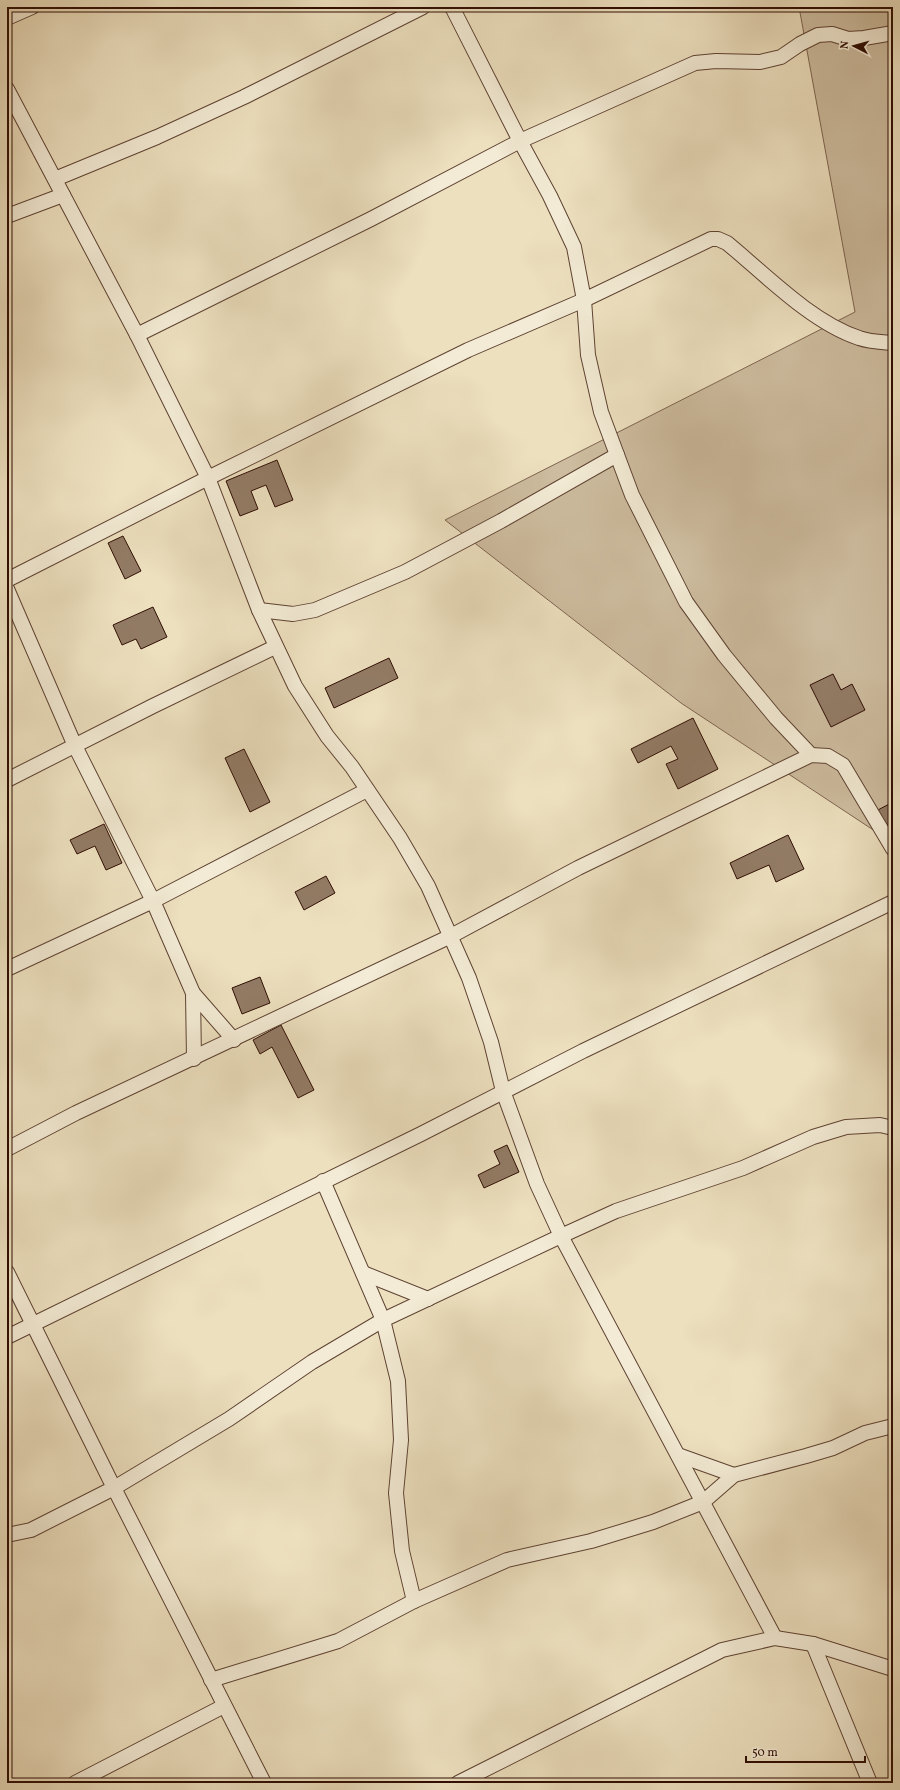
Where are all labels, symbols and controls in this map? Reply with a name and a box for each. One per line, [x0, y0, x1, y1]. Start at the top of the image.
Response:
north arrow [834, 26, 874, 66]
text: N [838, 40, 853, 50]
scale bar [746, 1738, 865, 1764]
text: 50 m [752, 1745, 778, 1761]

